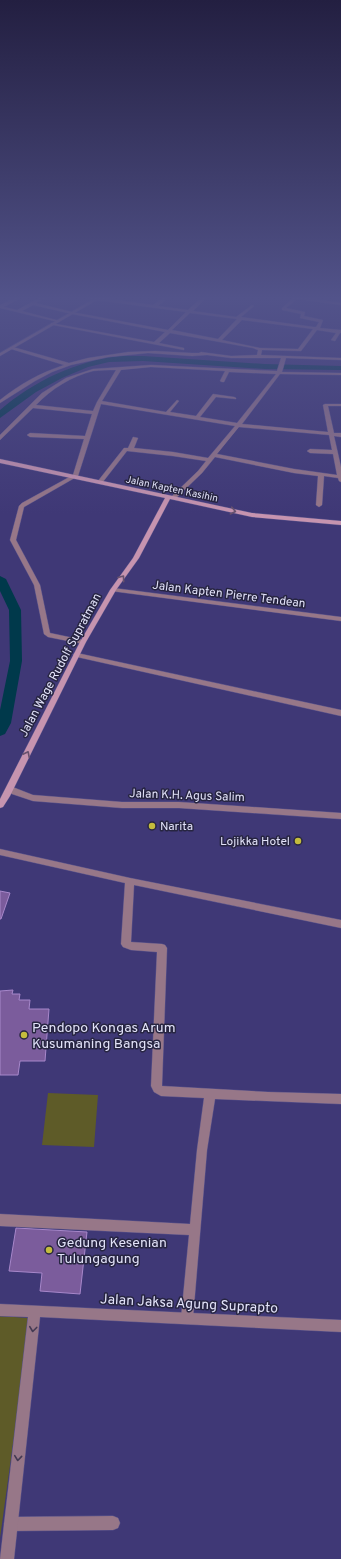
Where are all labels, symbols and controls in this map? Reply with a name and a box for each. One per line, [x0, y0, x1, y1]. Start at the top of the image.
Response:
street label: Jalan Kapten Kasihin [124, 473, 219, 506]
one-way arrow [230, 506, 237, 514]
one-way arrow [117, 575, 125, 582]
street label: Jalan Kapten Pierre Tendean [151, 578, 306, 612]
street label: Jalan Wage Rudolf Supratman [16, 591, 106, 740]
one-way arrow [22, 751, 30, 758]
street label: Jalan K.H. Agus Salim [129, 786, 245, 806]
place label: Narita [160, 819, 193, 835]
marker: Narita [147, 821, 157, 831]
place label: Lojikka Hotel [220, 834, 290, 850]
marker: Lojikka Hotel [293, 836, 303, 846]
place label: Pendopo Kongas Arum Kusumaning Bangsa [32, 1020, 176, 1053]
marker: Pendopo Kongas Arum Kusumaning Bangsa [19, 1030, 29, 1040]
place label: Gedung Kesenian Tulungagung [57, 1235, 167, 1268]
marker: Gedung Kesenian Tulungagung [44, 1245, 54, 1255]
street label: Jalan Jaksa Agung Suprapto [99, 1291, 279, 1318]
one-way arrow [29, 1326, 38, 1332]
one-way arrow [14, 1455, 23, 1461]

